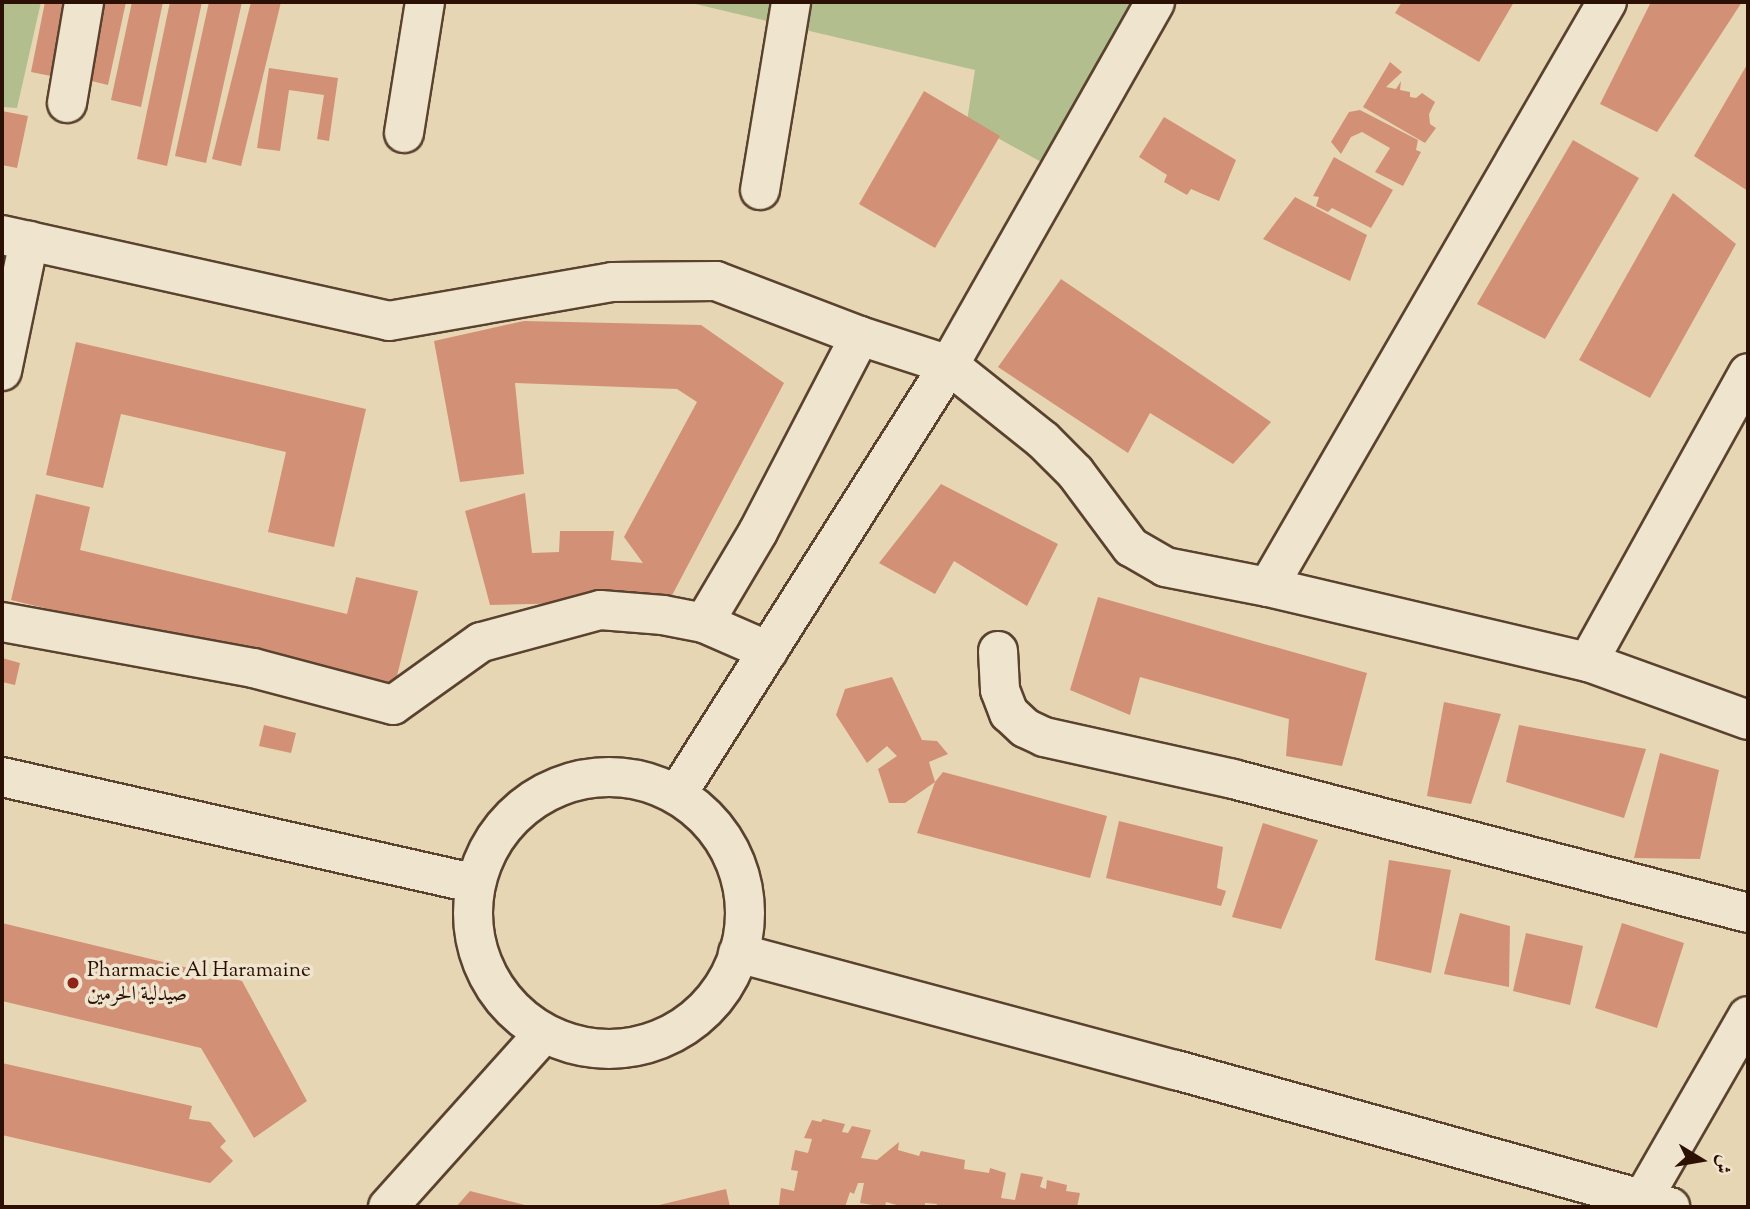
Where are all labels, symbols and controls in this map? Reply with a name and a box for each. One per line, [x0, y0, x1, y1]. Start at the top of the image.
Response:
place label: Pharmacie Al Haramaine صيدلية الحرمين [87, 958, 311, 1008]
marker: Pharmacie Al Haramaine صيدلية الحرمين [65, 975, 81, 991]
north arrow [1666, 1125, 1736, 1195]
text: ش [1707, 1152, 1737, 1176]

